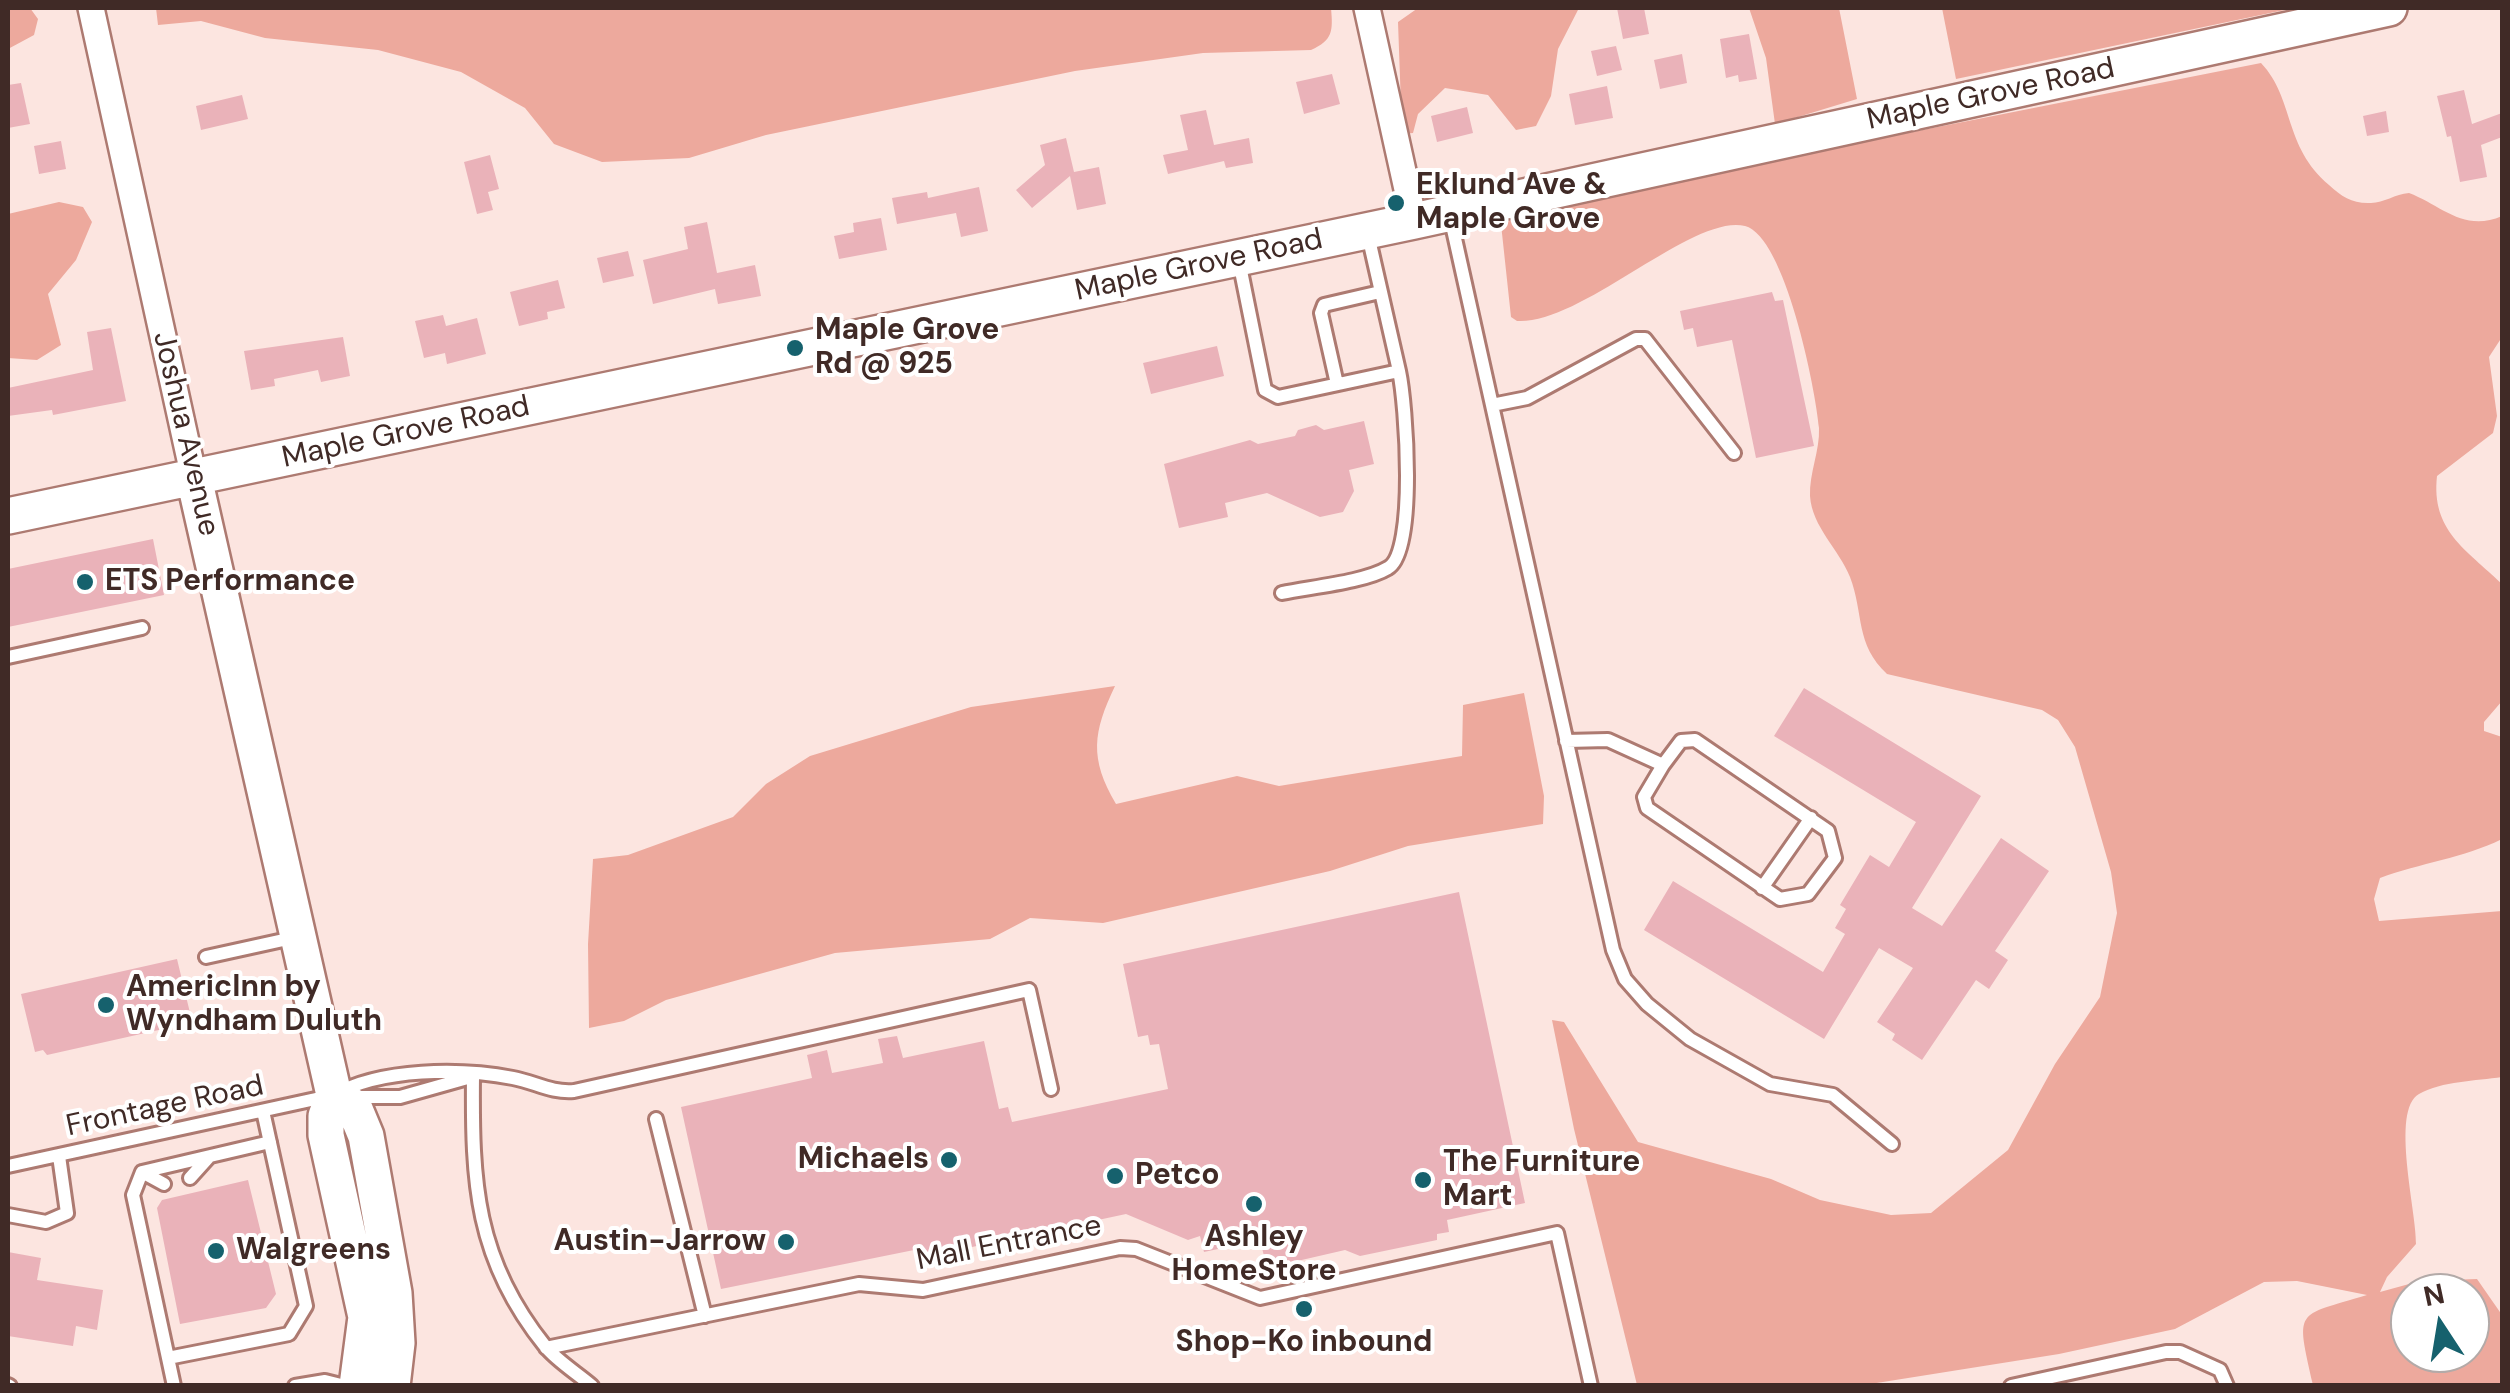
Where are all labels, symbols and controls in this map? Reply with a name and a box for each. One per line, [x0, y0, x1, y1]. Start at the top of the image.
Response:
street label: Maple Grove Road [1864, 51, 2118, 139]
place label: Eklund Ave & Maple Grove [1416, 168, 1607, 238]
marker: Eklund Ave & Maple Grove [1385, 192, 1407, 214]
street label: Maple Grove Road [1072, 222, 1326, 310]
place label: Maple Grove Rd @ 925 [815, 313, 999, 384]
street label: Joshua Avenue [144, 328, 226, 540]
marker: Maple Grove Rd @ 925 [784, 337, 806, 359]
street label: Maple Grove Road [279, 389, 533, 477]
place label: ETS Performance [105, 564, 355, 600]
marker: ETS Performance [74, 571, 96, 593]
place label: AmericInn by Wyndham Duluth [126, 970, 382, 1040]
marker: AmericInn by Wyndham Duluth [95, 994, 117, 1016]
street label: Frontage Road [63, 1069, 267, 1145]
place label: Michaels [798, 1142, 929, 1178]
place label: The Furniture Mart [1443, 1145, 1640, 1216]
marker: Michaels [938, 1149, 960, 1171]
place label: Petco [1135, 1158, 1220, 1194]
marker: Petco [1104, 1165, 1126, 1187]
marker: The Furniture Mart [1412, 1169, 1434, 1191]
marker: Ashley HomeStore [1243, 1193, 1265, 1215]
street label: Mall Entrance [913, 1208, 1105, 1280]
place label: Ashley HomeStore [1171, 1220, 1337, 1290]
place label: Austin-Jarrow [554, 1224, 766, 1260]
marker: Austin-Jarrow [775, 1231, 797, 1253]
place label: Walgreens [236, 1233, 391, 1269]
marker: Walgreens [205, 1240, 227, 1262]
north arrow [2390, 1273, 2490, 1373]
text: N [2420, 1275, 2448, 1315]
marker: Shop-Ko inbound [1293, 1298, 1315, 1320]
place label: Shop-Ko inbound [1176, 1325, 1432, 1361]

